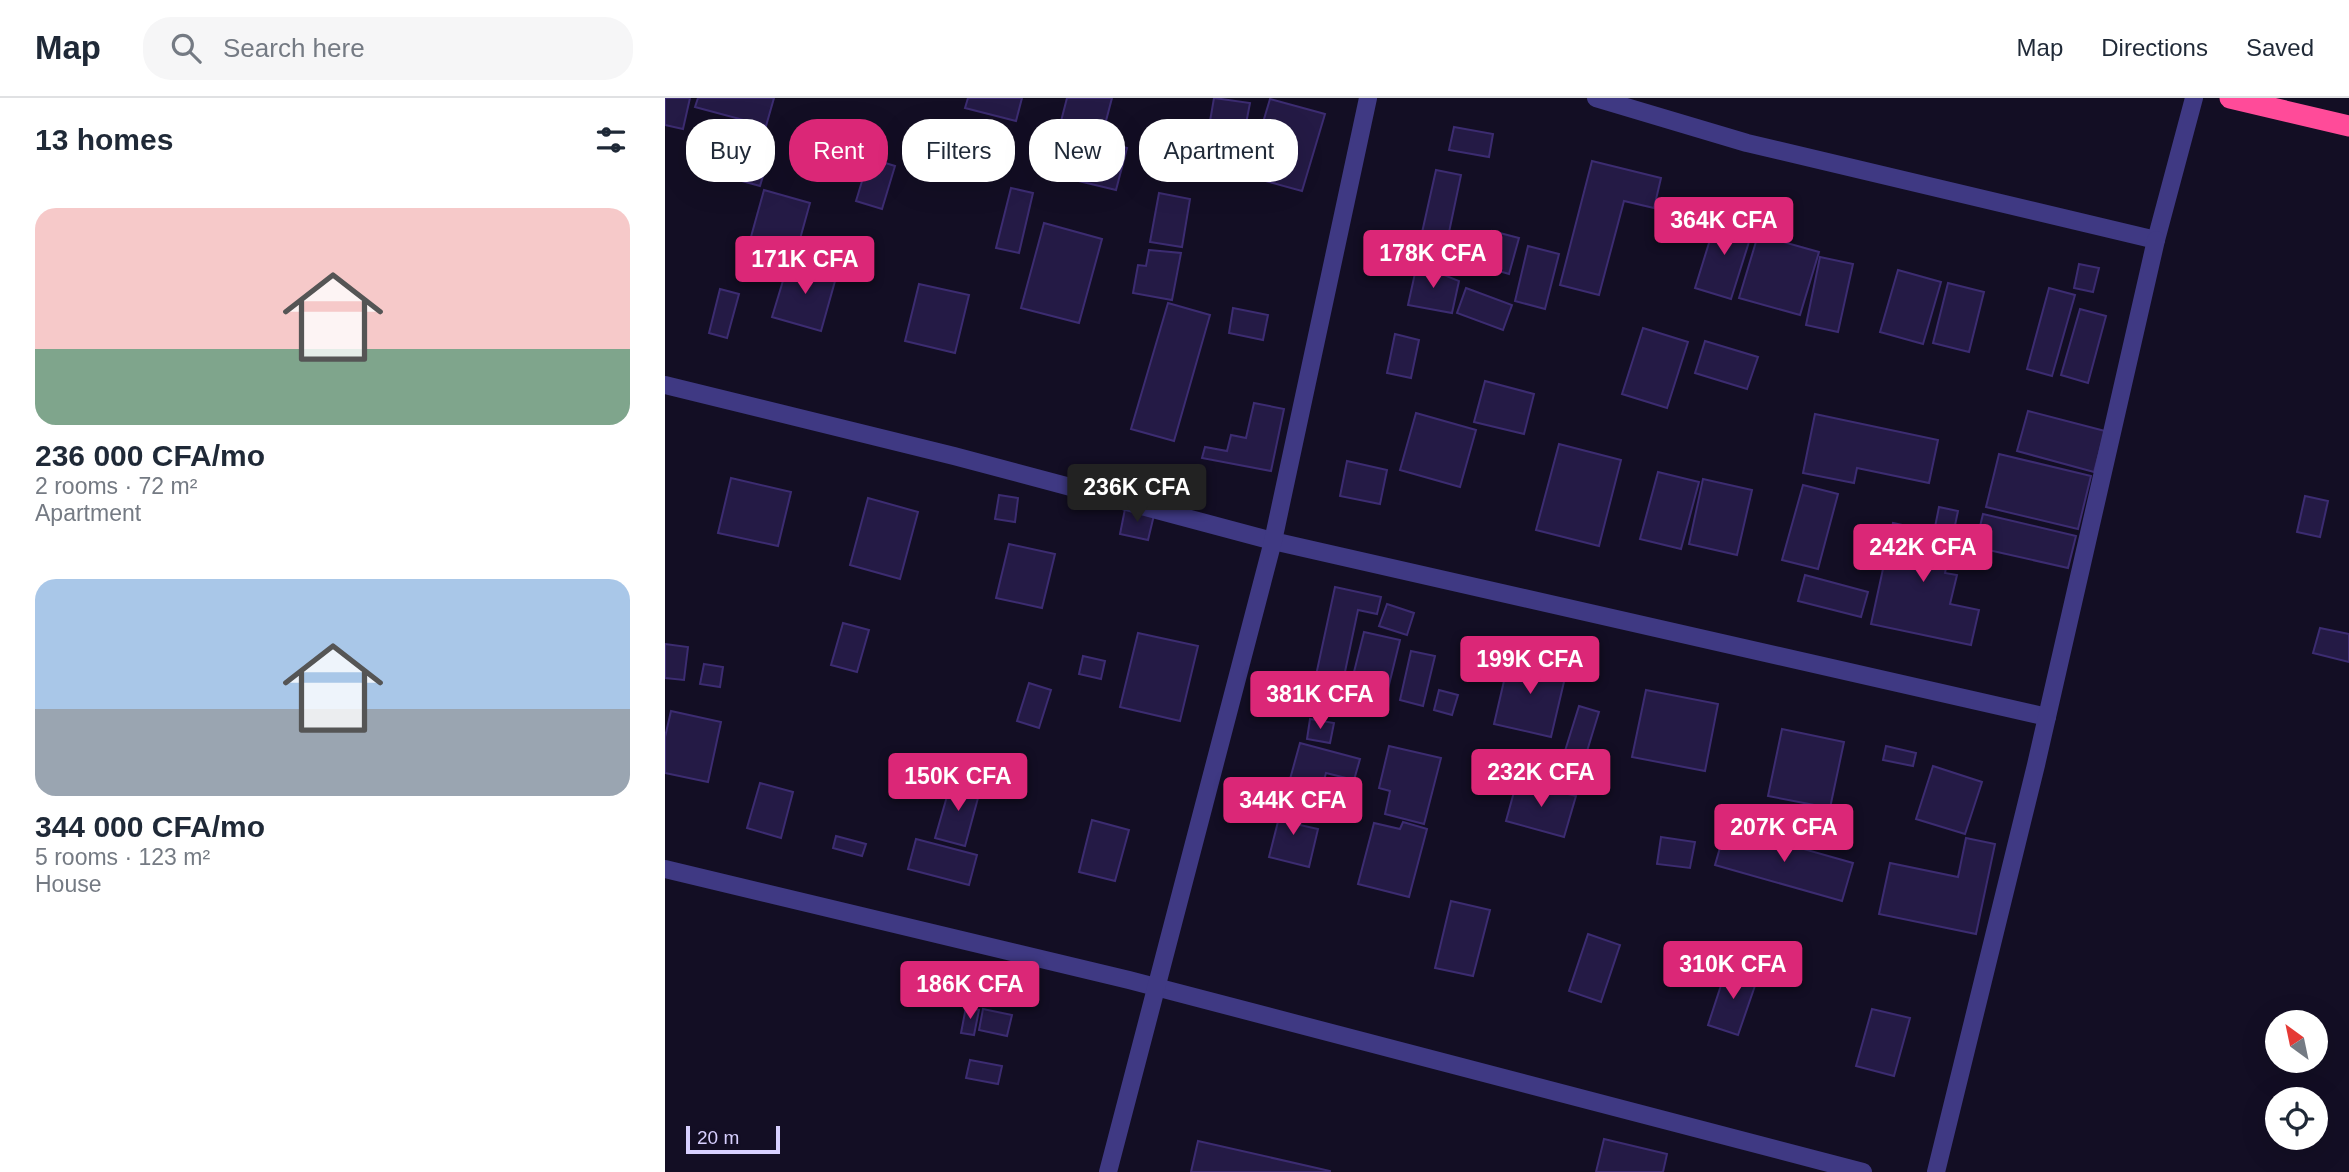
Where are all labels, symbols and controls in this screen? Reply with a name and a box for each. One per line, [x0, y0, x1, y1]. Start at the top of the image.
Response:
search box [143, 17, 633, 80]
text: Map [35, 29, 101, 66]
icon: search [167, 29, 205, 67]
text: Search here [223, 33, 365, 63]
text: Map [2017, 34, 2063, 61]
text: Directions [2101, 34, 2208, 61]
text: Saved [2246, 34, 2314, 61]
chip: Buy [686, 119, 775, 182]
chip: Rent [789, 119, 888, 182]
chip: Filters [902, 119, 1015, 182]
chip: New [1029, 119, 1125, 182]
chip: Apartment [1139, 119, 1298, 182]
icon: filters [592, 121, 630, 159]
text: 13 homes [35, 123, 173, 156]
pin: 364K CFA [1652, 198, 1796, 257]
text: 364K CFA [1670, 207, 1778, 233]
pin: 178K CFA [1361, 230, 1505, 290]
pin: 171K CFA [733, 236, 877, 296]
text: 178K CFA [1379, 240, 1487, 266]
text: 171K CFA [751, 246, 859, 272]
icon: home [270, 254, 396, 380]
text: 236 000 CFA/mo [35, 439, 265, 472]
pin: 236K CFA [1065, 464, 1209, 524]
text: 2 rooms · 72 m² [35, 473, 197, 499]
text: 236K CFA [1083, 474, 1191, 500]
text: Apartment [35, 500, 141, 526]
pin: 242K CFA [1851, 524, 1995, 584]
text: 242K CFA [1869, 534, 1977, 560]
icon: home [270, 625, 396, 751]
pin: 199K CFA [1458, 636, 1602, 696]
text: 199K CFA [1476, 646, 1584, 672]
pin: 381K CFA [1248, 672, 1392, 731]
text: 381K CFA [1266, 681, 1374, 707]
pin: 232K CFA [1469, 750, 1613, 809]
pin: 150K CFA [886, 754, 1030, 813]
text: 232K CFA [1487, 759, 1595, 785]
text: 150K CFA [904, 763, 1012, 789]
pin: 344K CFA [1221, 778, 1365, 837]
text: 344K CFA [1239, 787, 1347, 813]
pin: 207K CFA [1712, 804, 1856, 864]
text: 344 000 CFA/mo [35, 810, 265, 843]
text: 207K CFA [1730, 814, 1838, 840]
text: 5 rooms · 123 m² [35, 844, 210, 870]
text: House [35, 871, 101, 897]
pin: 310K CFA [1661, 942, 1805, 1001]
text: 310K CFA [1679, 951, 1787, 977]
pin: 186K CFA [898, 962, 1042, 1021]
text: 186K CFA [916, 971, 1024, 997]
north arrow [2265, 1010, 2327, 1073]
map controls [2265, 1010, 2328, 1150]
button: locate [2265, 1087, 2328, 1150]
scale bar [686, 1123, 781, 1155]
text: 20 m [697, 1127, 739, 1148]

